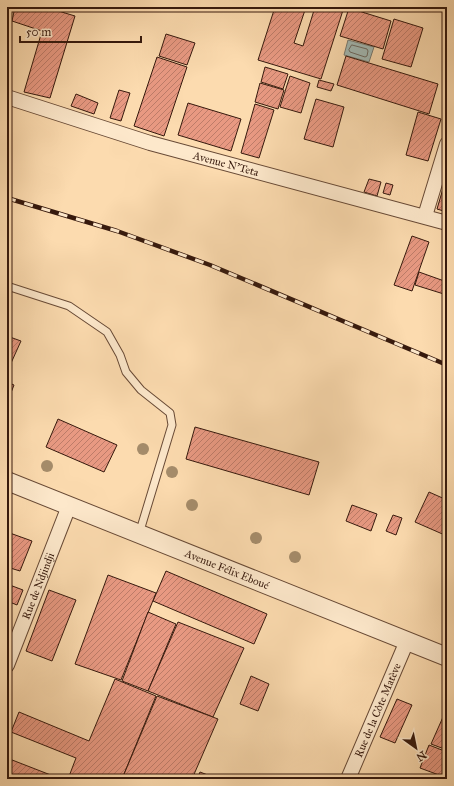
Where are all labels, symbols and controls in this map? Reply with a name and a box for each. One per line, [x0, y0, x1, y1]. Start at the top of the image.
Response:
scale bar [20, 18, 141, 44]
text: 50 m [26, 25, 51, 39]
street label: Avenue N'Teta [191, 149, 261, 179]
street label: Avenue Félix Eboué [182, 546, 271, 592]
street label: Rue de Ndjindji [19, 551, 57, 621]
street label: Rue de la Côte Matève [352, 661, 404, 759]
north arrow [396, 728, 436, 768]
text: N [413, 748, 429, 764]

